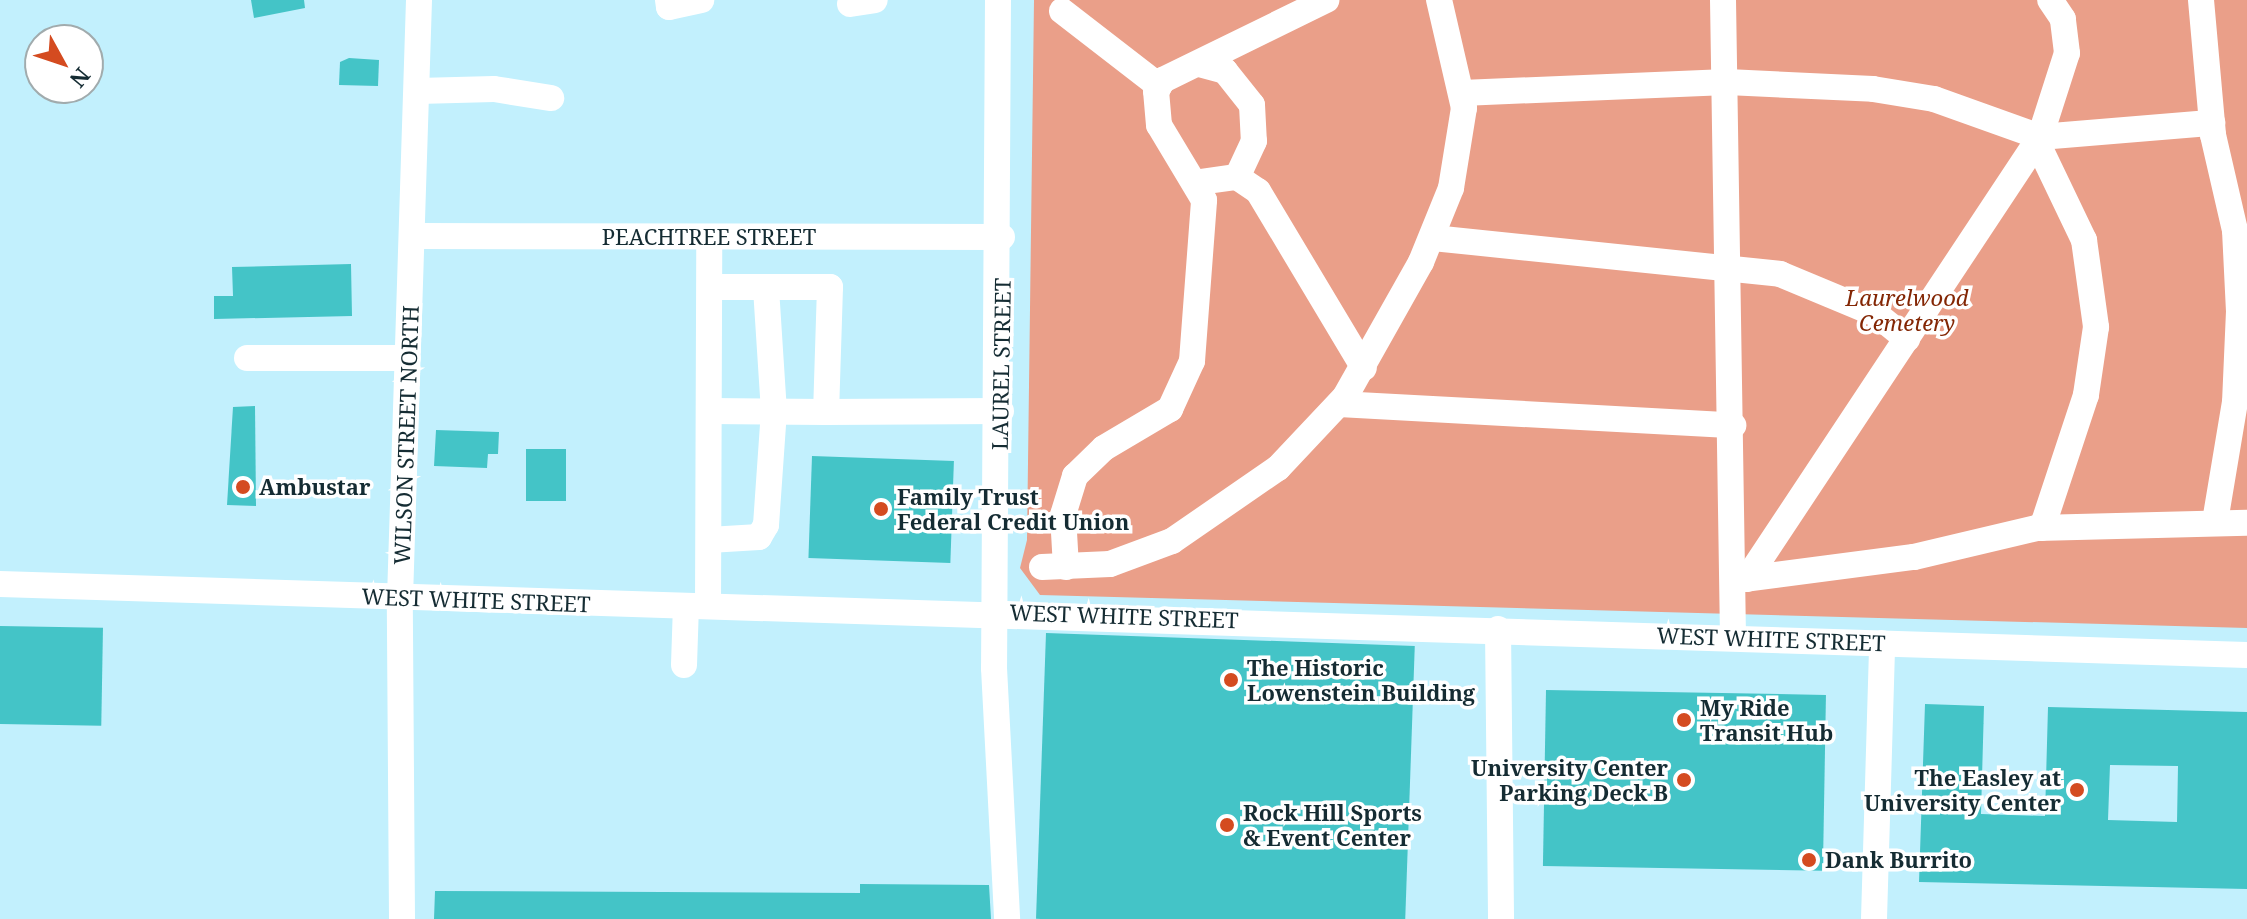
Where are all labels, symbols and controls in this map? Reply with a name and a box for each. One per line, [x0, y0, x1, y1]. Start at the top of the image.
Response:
north arrow [24, 24, 104, 104]
text: N [64, 62, 98, 94]
street label: PEACHTREE STREET [602, 224, 816, 250]
street label: LAUREL STREET [986, 278, 1016, 450]
park label: Laurelwood Cemetery [1845, 284, 1969, 336]
street label: WILSON STREET NORTH [388, 305, 424, 565]
place label: Ambustar [259, 474, 370, 500]
marker: Ambustar [234, 478, 252, 496]
place label: Family Trust Federal Credit Union [897, 483, 1129, 534]
marker: Family Trust Federal Credit Union [872, 500, 890, 518]
street label: WEST WHITE STREET [361, 583, 591, 617]
street label: WEST WHITE STREET [1009, 599, 1239, 633]
street label: WEST WHITE STREET [1656, 622, 1886, 656]
place label: The Historic Lowenstein Building [1247, 654, 1475, 706]
marker: The Historic Lowenstein Building [1222, 671, 1240, 689]
place label: My Ride Transit Hub [1700, 694, 1833, 746]
marker: My Ride Transit Hub [1675, 711, 1693, 729]
place label: University Center Parking Deck B [1471, 754, 1668, 806]
place label: The Easley at University Center [1864, 764, 2061, 816]
marker: University Center Parking Deck B [1675, 771, 1693, 789]
marker: The Easley at University Center [2068, 781, 2086, 799]
place label: Rock Hill Sports & Event Center [1243, 799, 1422, 850]
marker: Rock Hill Sports & Event Center [1218, 816, 1236, 834]
place label: Dank Burrito [1825, 847, 1972, 873]
marker: Dank Burrito [1800, 851, 1818, 869]

